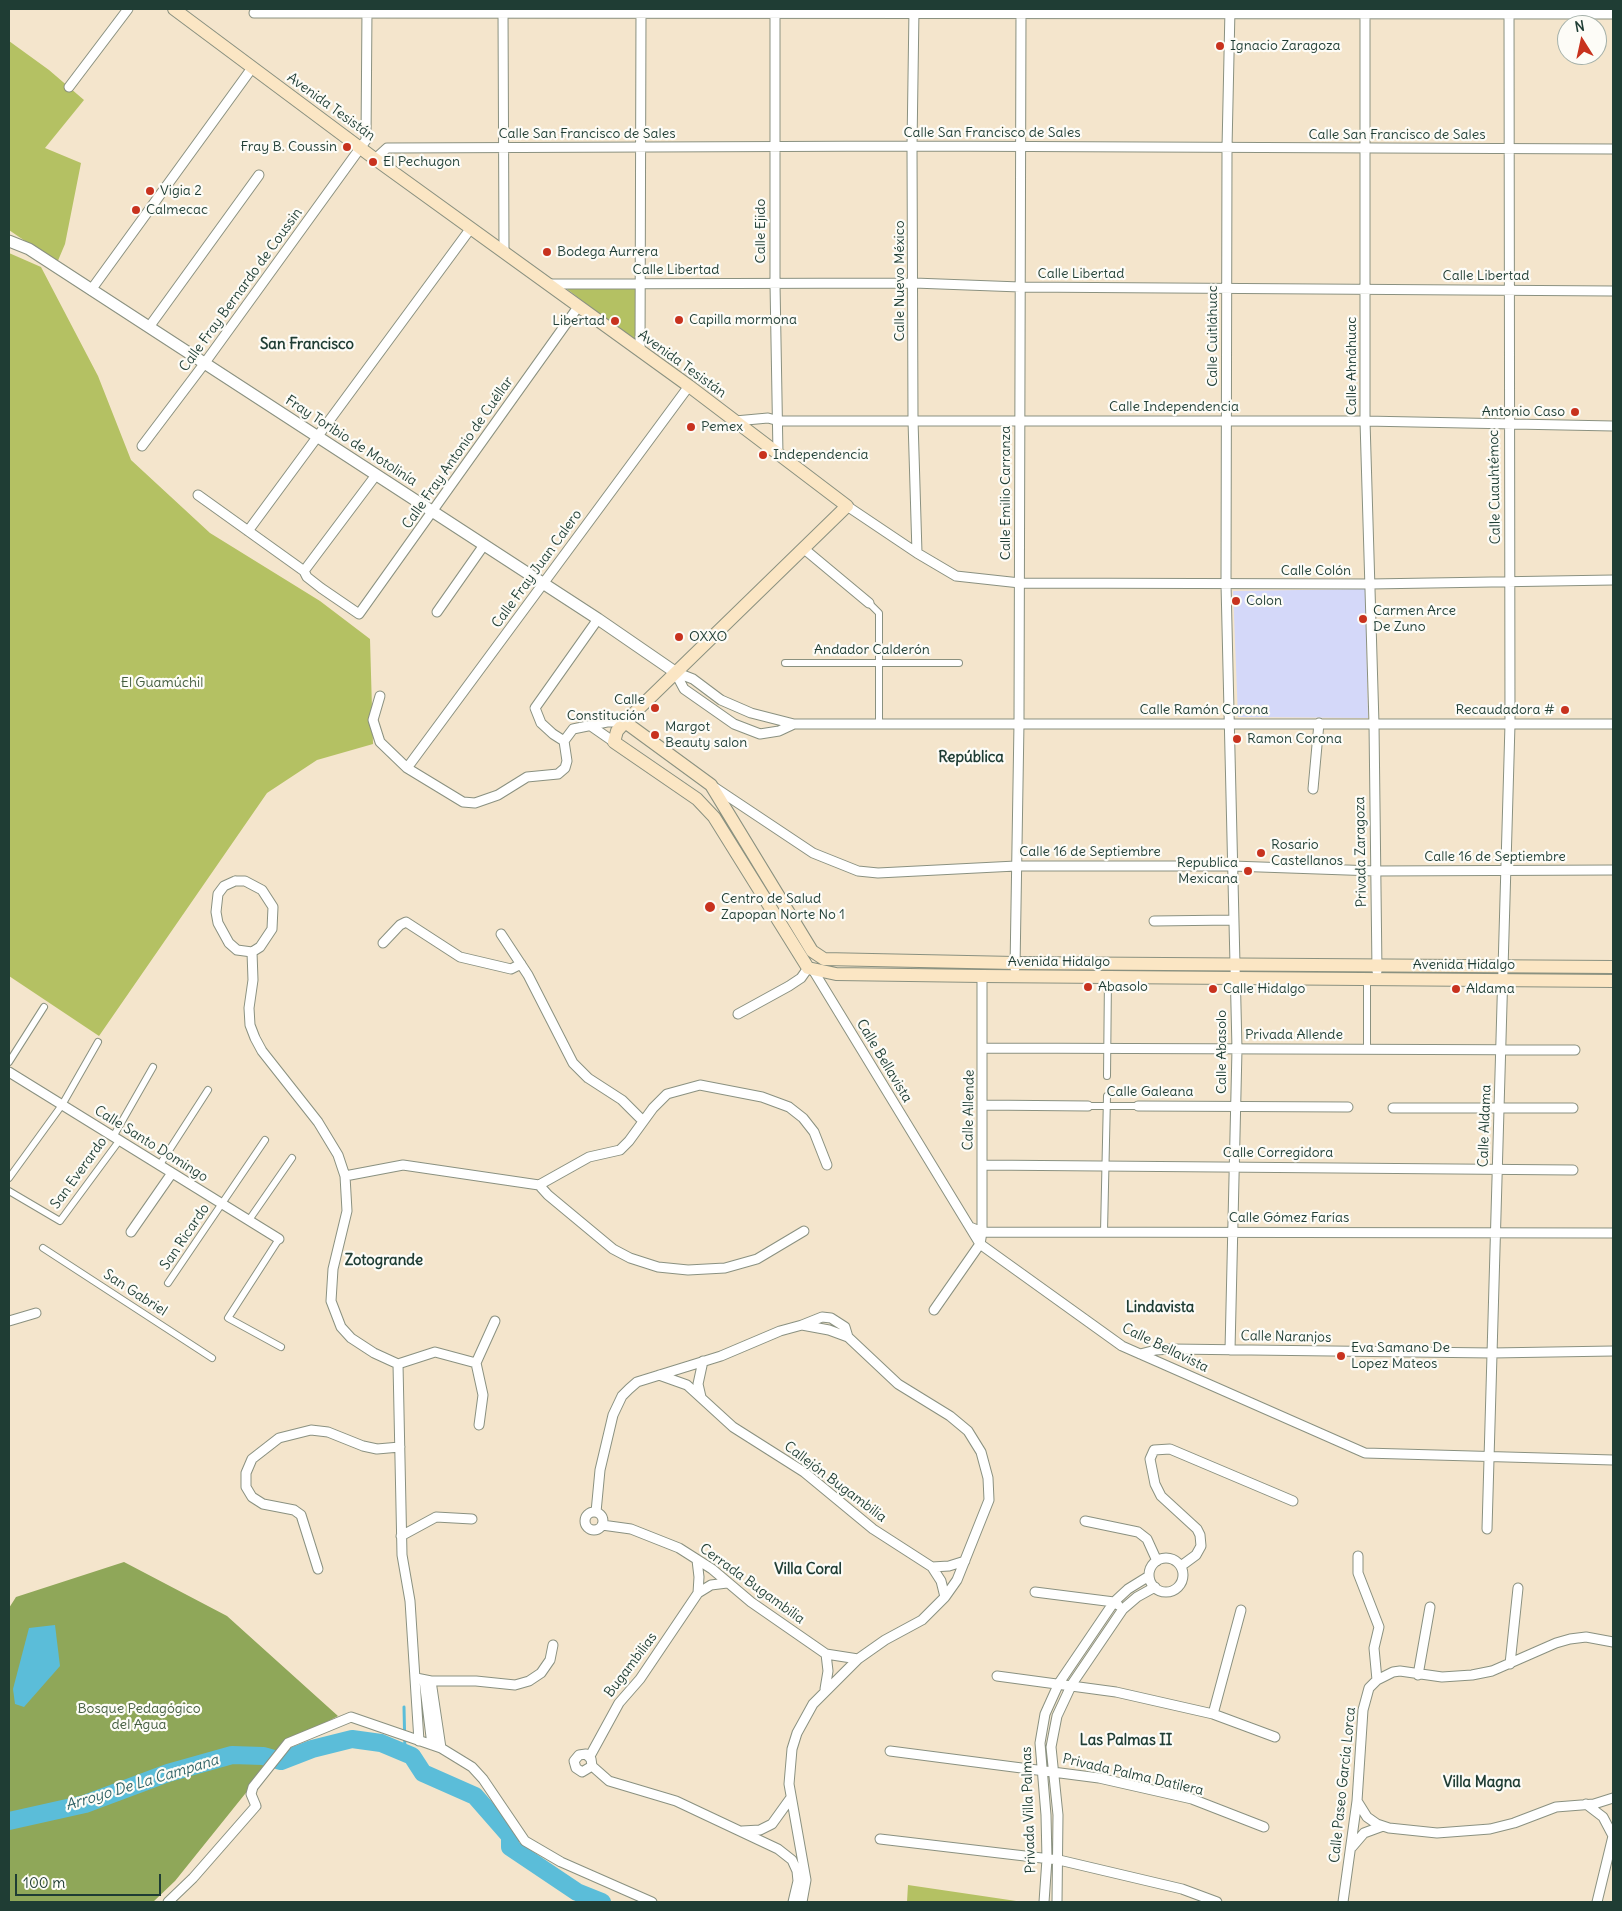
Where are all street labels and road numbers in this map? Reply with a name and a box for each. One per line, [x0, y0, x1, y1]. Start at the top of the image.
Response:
street label: Avenida Tesistán [284, 69, 378, 145]
street label: Calle San Francisco de Sales [903, 125, 1081, 141]
street label: Calle San Francisco de Sales [498, 126, 676, 142]
street label: Calle San Francisco de Sales [1308, 127, 1486, 143]
street label: Calle Ejido [753, 199, 769, 263]
street label: Calle Fray Bernardo de Coussin [176, 205, 306, 375]
street label: Calle Nuevo México [892, 220, 908, 342]
street label: Calle Libertad [633, 262, 719, 278]
street label: Calle Libertad [1038, 266, 1124, 282]
street label: Calle Libertad [1443, 268, 1529, 284]
street label: Calle Cuitláhuac [1205, 285, 1221, 387]
street label: Calle Ahnáhuac [1344, 317, 1360, 415]
street label: Avenida Tesistán [635, 326, 729, 402]
street label: Calle Fray Antonio de Cuéllar [399, 374, 517, 532]
street label: Fray Toribio de Motolinía [282, 392, 420, 490]
street label: Calle Independencia [1109, 399, 1239, 415]
street label: Calle Emilio Carranza [998, 426, 1014, 560]
street label: Calle Cuauhtémoc [1486, 429, 1504, 545]
street label: Calle Fray Juan Calero [488, 507, 586, 631]
street label: Calle Colón [1281, 563, 1351, 579]
street label: Andador Calderón [814, 642, 930, 658]
street label: Calle Ramón Corona [1139, 702, 1269, 718]
street label: Privada Zaragoza [1352, 796, 1370, 908]
street label: Calle 16 de Septiembre [1019, 844, 1161, 860]
street label: Calle 16 de Septiembre [1424, 849, 1566, 865]
street label: Avenida Hidalgo [1008, 954, 1110, 970]
street label: Avenida Hidalgo [1413, 957, 1515, 973]
street label: Calle Abasolo [1214, 1010, 1230, 1094]
street label: Calle Bellavista [853, 1016, 915, 1106]
street label: Privada Allende [1245, 1027, 1343, 1043]
street label: Calle Allende [960, 1069, 978, 1151]
street label: Calle Galeana [1106, 1084, 1194, 1100]
street label: Calle Aldama [1475, 1084, 1495, 1168]
street label: Calle Santo Domingo [91, 1102, 211, 1186]
street label: San Everardo [47, 1134, 111, 1212]
street label: Calle Corregidora [1223, 1145, 1333, 1161]
street label: San Ricardo [157, 1201, 213, 1273]
street label: Calle Gómez Farías [1229, 1210, 1349, 1226]
street label: San Gabriel [100, 1266, 170, 1320]
street label: Calle Bellavista [1119, 1320, 1211, 1376]
street label: Calle Naranjos [1240, 1328, 1332, 1346]
street label: Callejón Bugambilia [780, 1438, 890, 1526]
street label: Cerrada Bugambilia [696, 1540, 808, 1628]
street label: Bugambilias [601, 1629, 661, 1701]
street label: Calle Paseo García Lorca [1326, 1706, 1360, 1864]
street label: Privada Villa Palmas [1018, 1746, 1040, 1874]
street label: Privada Palma Datilera [1061, 1751, 1205, 1799]

